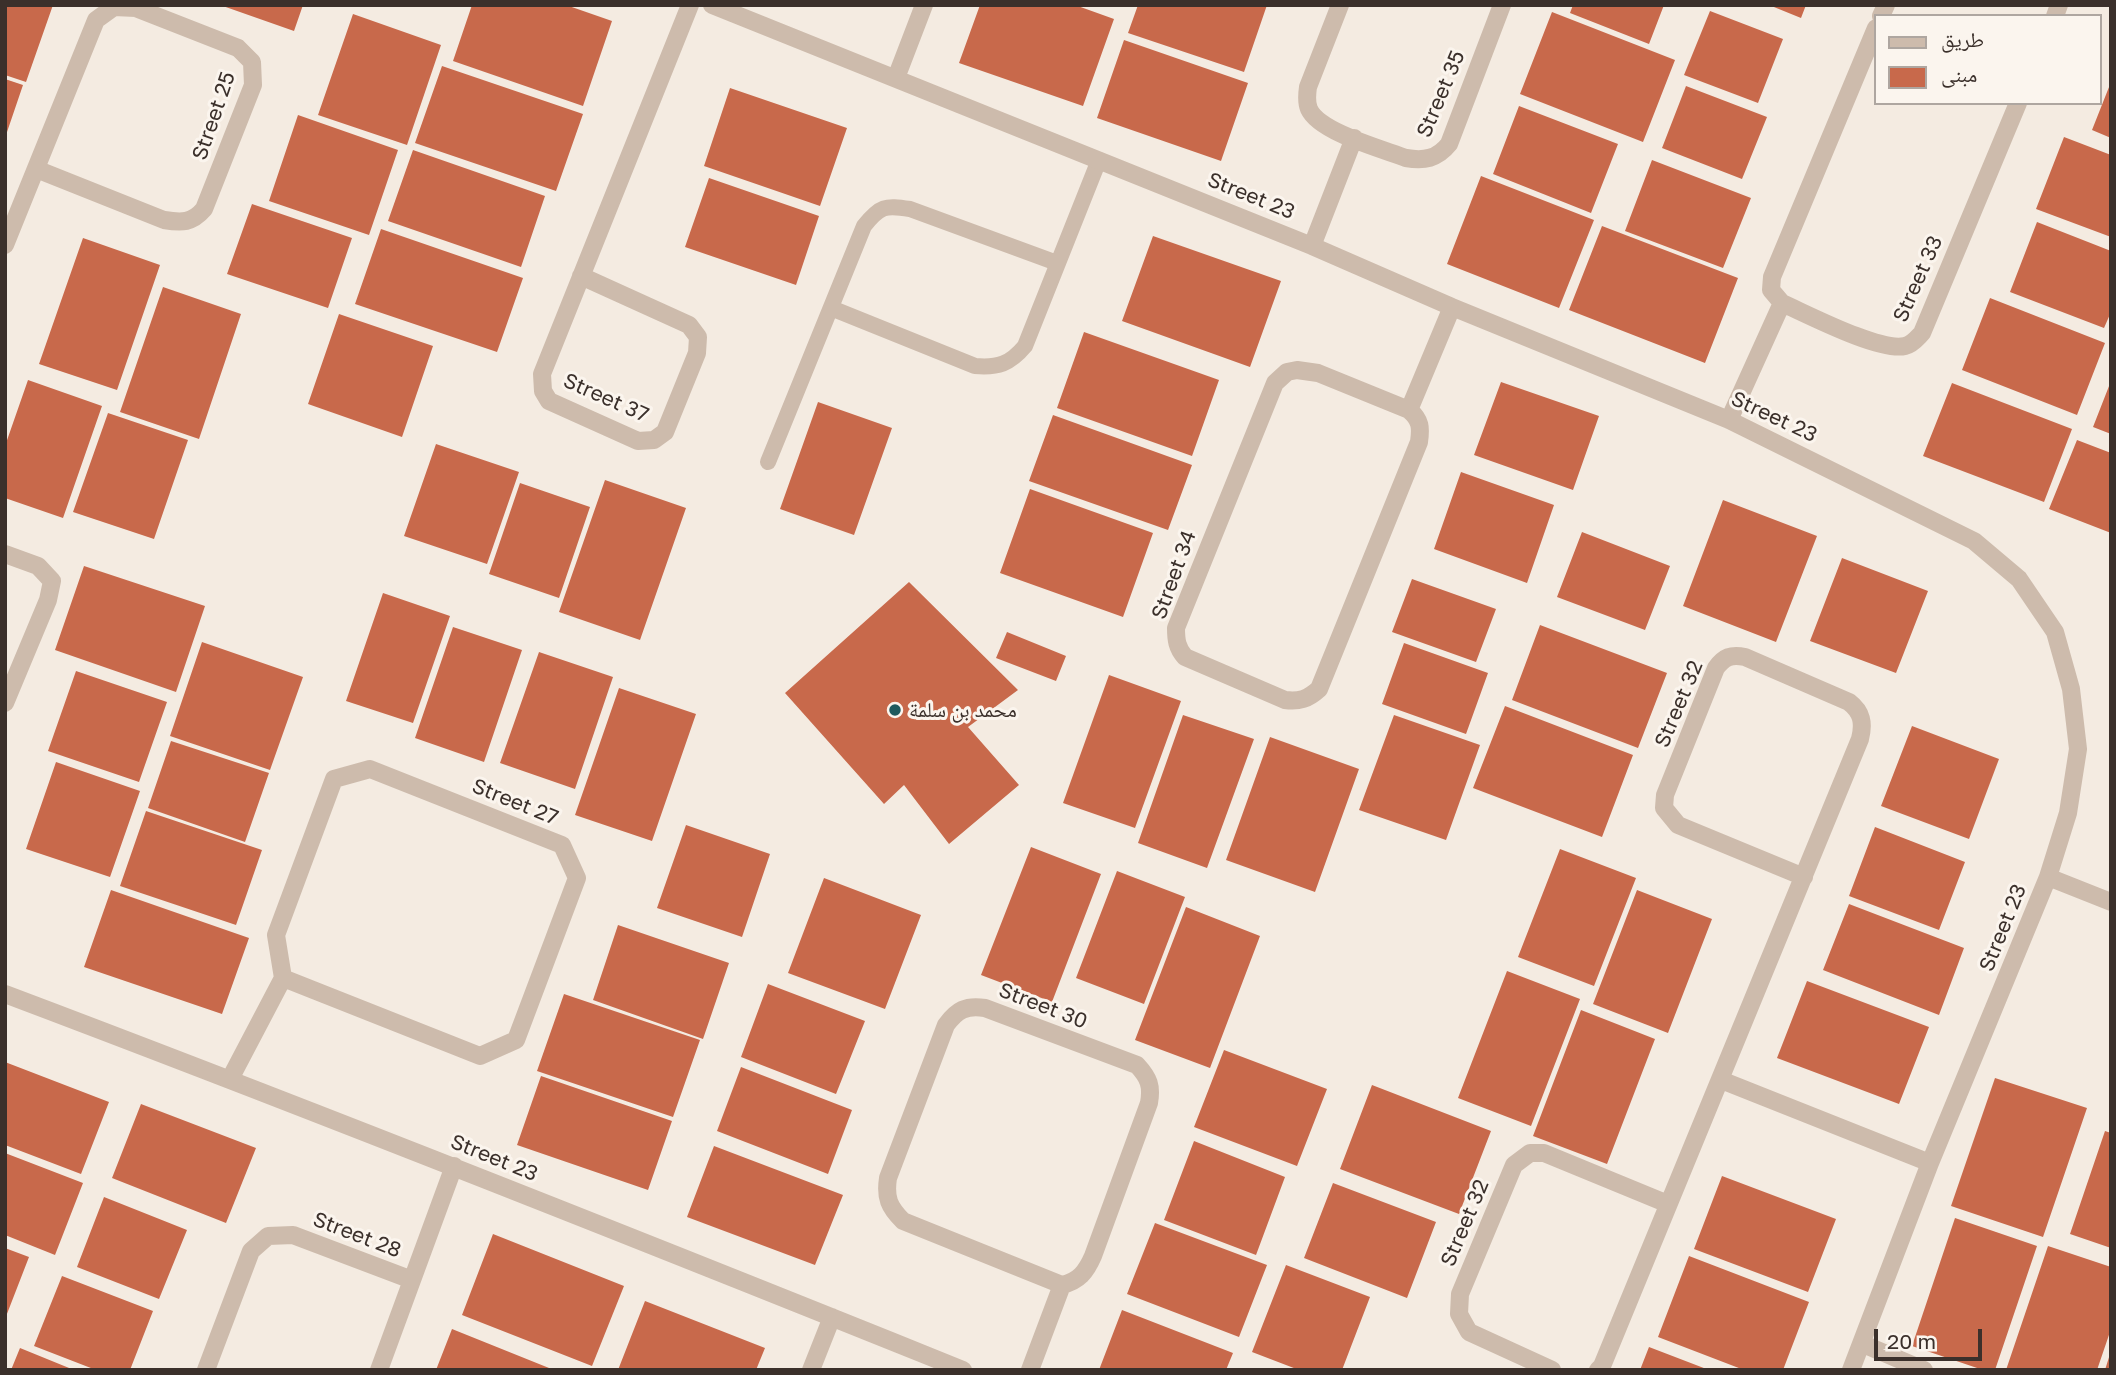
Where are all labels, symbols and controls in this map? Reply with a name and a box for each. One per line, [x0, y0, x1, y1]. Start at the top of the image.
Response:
legend [1874, 14, 2102, 105]
text: طريق [1941, 26, 1984, 52]
street label: Street 35 [1411, 47, 1471, 141]
text: مبنى [1941, 61, 1977, 87]
street label: Street 25 [187, 69, 241, 163]
street label: Street 23 [1204, 167, 1298, 225]
street label: Street 33 [1888, 232, 1948, 326]
street label: Street 37 [559, 368, 653, 428]
street label: Street 23 [1727, 386, 1821, 448]
street label: Street 34 [1146, 527, 1202, 623]
street label: Street 32 [1649, 657, 1709, 751]
place label: محمد بن سلمة [909, 697, 1017, 723]
marker: محمد بن سلمة [887, 702, 903, 718]
street label: Street 27 [468, 773, 562, 831]
street label: Street 23 [1974, 881, 2032, 975]
street label: Street 30 [995, 978, 1091, 1034]
street label: Street 23 [447, 1129, 541, 1187]
street label: Street 32 [1435, 1176, 1495, 1270]
street label: Street 28 [309, 1207, 405, 1263]
scale bar [1878, 1316, 1986, 1360]
text: 20 m [1887, 1328, 1936, 1354]

